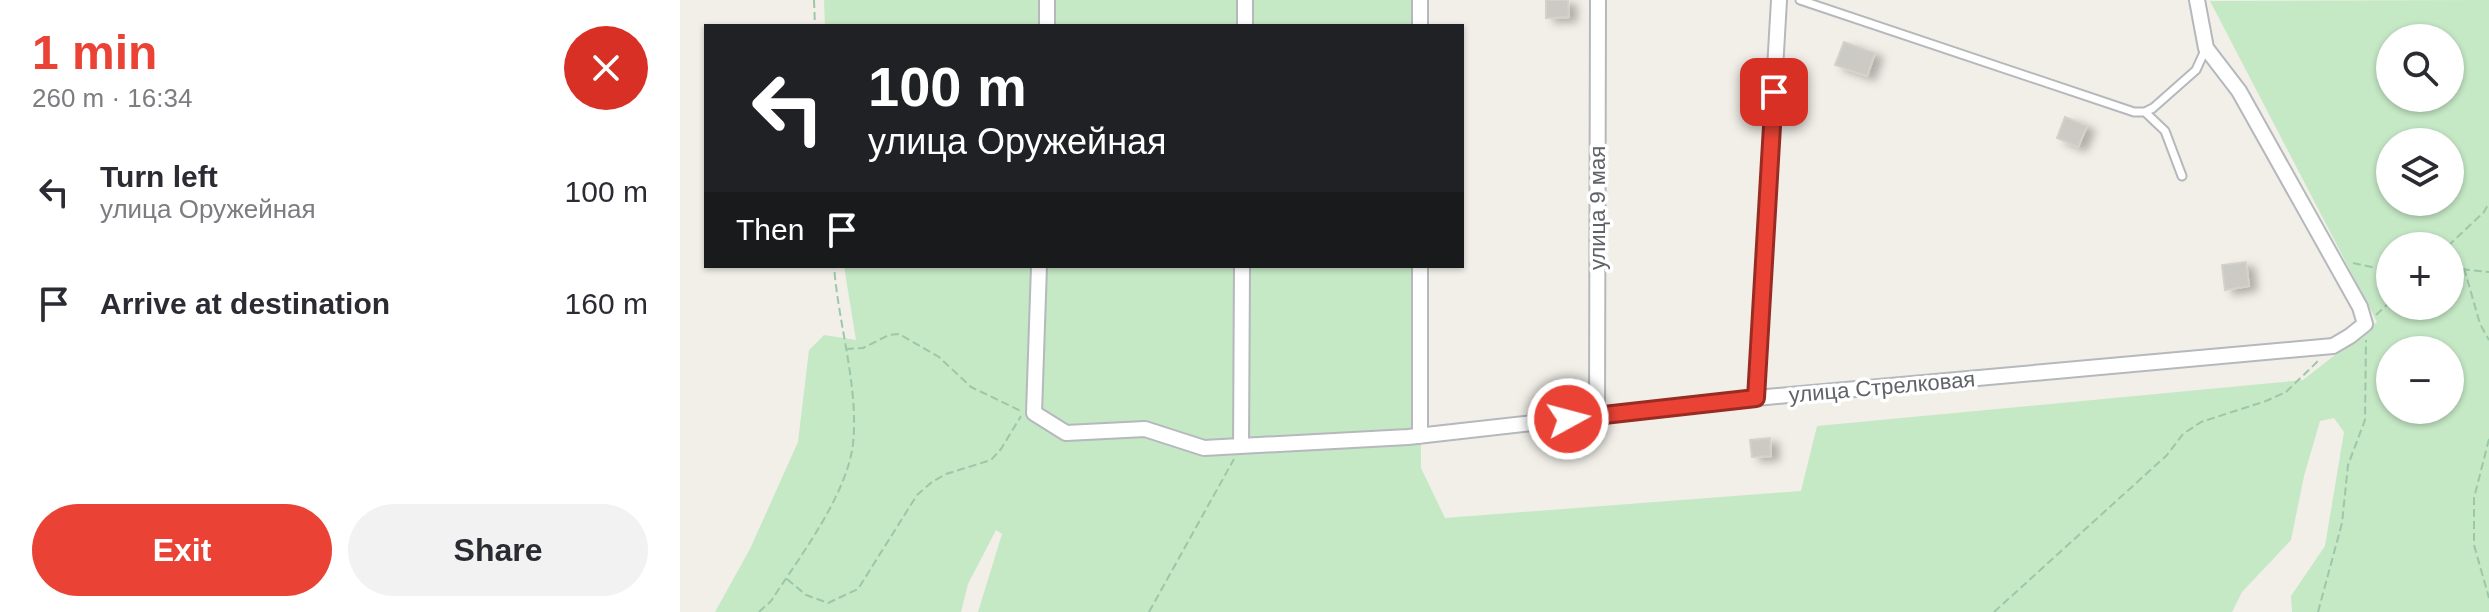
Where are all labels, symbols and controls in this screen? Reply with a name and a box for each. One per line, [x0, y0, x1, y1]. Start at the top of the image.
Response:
map controls [2376, 24, 2464, 424]
button: search [2376, 24, 2464, 112]
text: 1 min [32, 26, 157, 79]
button: close [564, 26, 648, 110]
text: 100 m [868, 55, 1027, 118]
icon: left [736, 56, 840, 160]
pin [1740, 58, 1808, 126]
icon: arrive [1752, 70, 1796, 114]
text: 260 m · 16:34 [32, 83, 192, 113]
text: улица Оружейная [868, 121, 1167, 162]
button: layers [2376, 128, 2464, 216]
street label: улица 9 мая [1585, 146, 1610, 270]
text: Turn left [100, 160, 218, 193]
icon: left [32, 170, 76, 214]
text: 100 m [565, 175, 648, 208]
text: улица Оружейная [100, 194, 316, 224]
icon: arrive [820, 208, 864, 252]
text: Then [736, 213, 804, 246]
button: + [2376, 232, 2464, 320]
icon: arrive [32, 282, 76, 326]
text: Arrive at destination [100, 287, 390, 320]
text: 160 m [565, 287, 648, 320]
button: − [2376, 336, 2464, 424]
street label: улица Стрелковая [1788, 366, 1976, 408]
position arrow [1526, 377, 1610, 461]
button: Exit [32, 504, 332, 596]
button: Share [348, 504, 648, 596]

